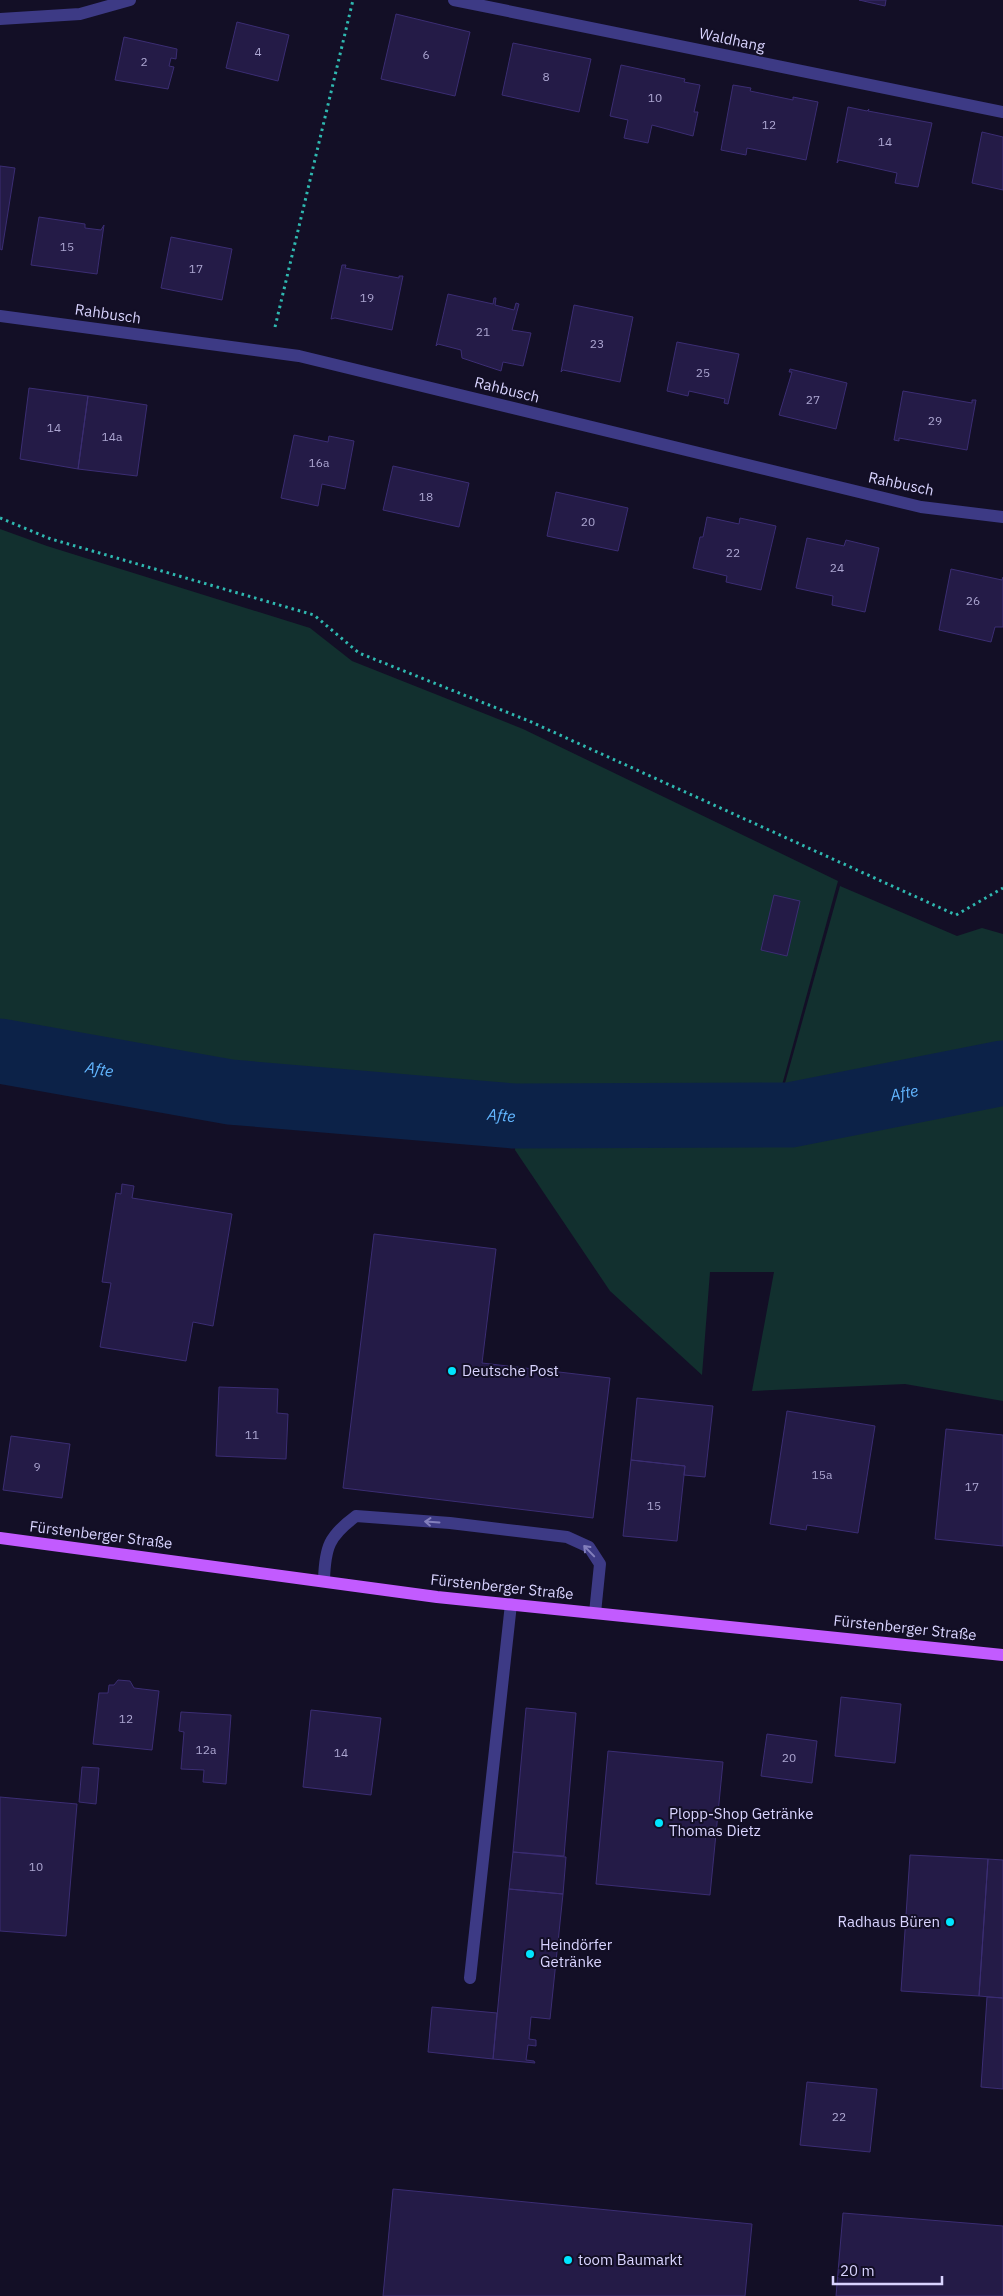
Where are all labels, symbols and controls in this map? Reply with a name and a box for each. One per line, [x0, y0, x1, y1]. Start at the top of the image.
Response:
street label: Waldhang [697, 23, 767, 56]
house number: 4 [254, 44, 262, 59]
house number: 6 [422, 47, 430, 62]
house number: 2 [140, 54, 148, 69]
house number: 8 [542, 69, 550, 84]
house number: 10 [648, 90, 662, 105]
house number: 12 [762, 117, 776, 132]
house number: 14 [878, 134, 892, 149]
house number: 15 [60, 239, 74, 254]
house number: 17 [189, 261, 203, 276]
house number: 19 [360, 290, 374, 305]
street label: Rahbusch [74, 299, 142, 328]
house number: 21 [476, 324, 490, 339]
house number: 23 [590, 336, 604, 351]
house number: 25 [696, 365, 710, 380]
street label: Rahbusch [473, 372, 542, 407]
house number: 27 [806, 392, 820, 407]
house number: 29 [928, 413, 942, 428]
house number: 14 [47, 420, 61, 435]
house number: 14a [102, 429, 123, 444]
house number: 16a [309, 455, 330, 470]
street label: Rahbusch [867, 467, 936, 500]
house number: 18 [419, 489, 433, 504]
house number: 20 [581, 514, 595, 529]
house number: 22 [726, 545, 740, 560]
house number: 24 [830, 560, 844, 575]
house number: 26 [966, 593, 980, 608]
water label: Afte [83, 1056, 115, 1081]
water label: Afte [887, 1080, 920, 1105]
water label: Afte [486, 1104, 516, 1126]
place label: Deutsche Post [462, 1361, 559, 1380]
marker: Deutsche Post [446, 1365, 458, 1377]
house number: 11 [245, 1427, 259, 1442]
house number: 9 [33, 1459, 41, 1474]
house number: 15a [812, 1467, 833, 1482]
house number: 17 [965, 1479, 979, 1494]
house number: 15 [647, 1498, 661, 1513]
street label: Fürstenberger Straße [29, 1516, 174, 1553]
one-way arrow [424, 1517, 440, 1526]
one-way arrow [583, 1545, 595, 1557]
street label: Fürstenberger Straße [430, 1570, 574, 1603]
street label: Fürstenberger Straße [833, 1611, 977, 1644]
house number: 12 [119, 1711, 133, 1726]
house number: 12a [196, 1742, 217, 1757]
house number: 14 [334, 1745, 348, 1760]
house number: 20 [782, 1750, 796, 1765]
place label: Plopp-Shop Getränke Thomas Dietz [669, 1804, 813, 1840]
marker: Plopp-Shop Getränke Thomas Dietz [653, 1817, 665, 1829]
house number: 10 [29, 1859, 43, 1874]
place label: Radhaus Büren [837, 1912, 940, 1931]
marker: Radhaus Büren [944, 1916, 956, 1928]
place label: Heindörfer Getränke [540, 1935, 613, 1971]
marker: Heindörfer Getränke [524, 1948, 536, 1960]
house number: 22 [832, 2109, 846, 2124]
place label: toom Baumarkt [578, 2250, 683, 2269]
marker: toom Baumarkt [562, 2254, 574, 2266]
scale bar [833, 2254, 942, 2286]
text: 20 m [840, 2261, 875, 2280]

